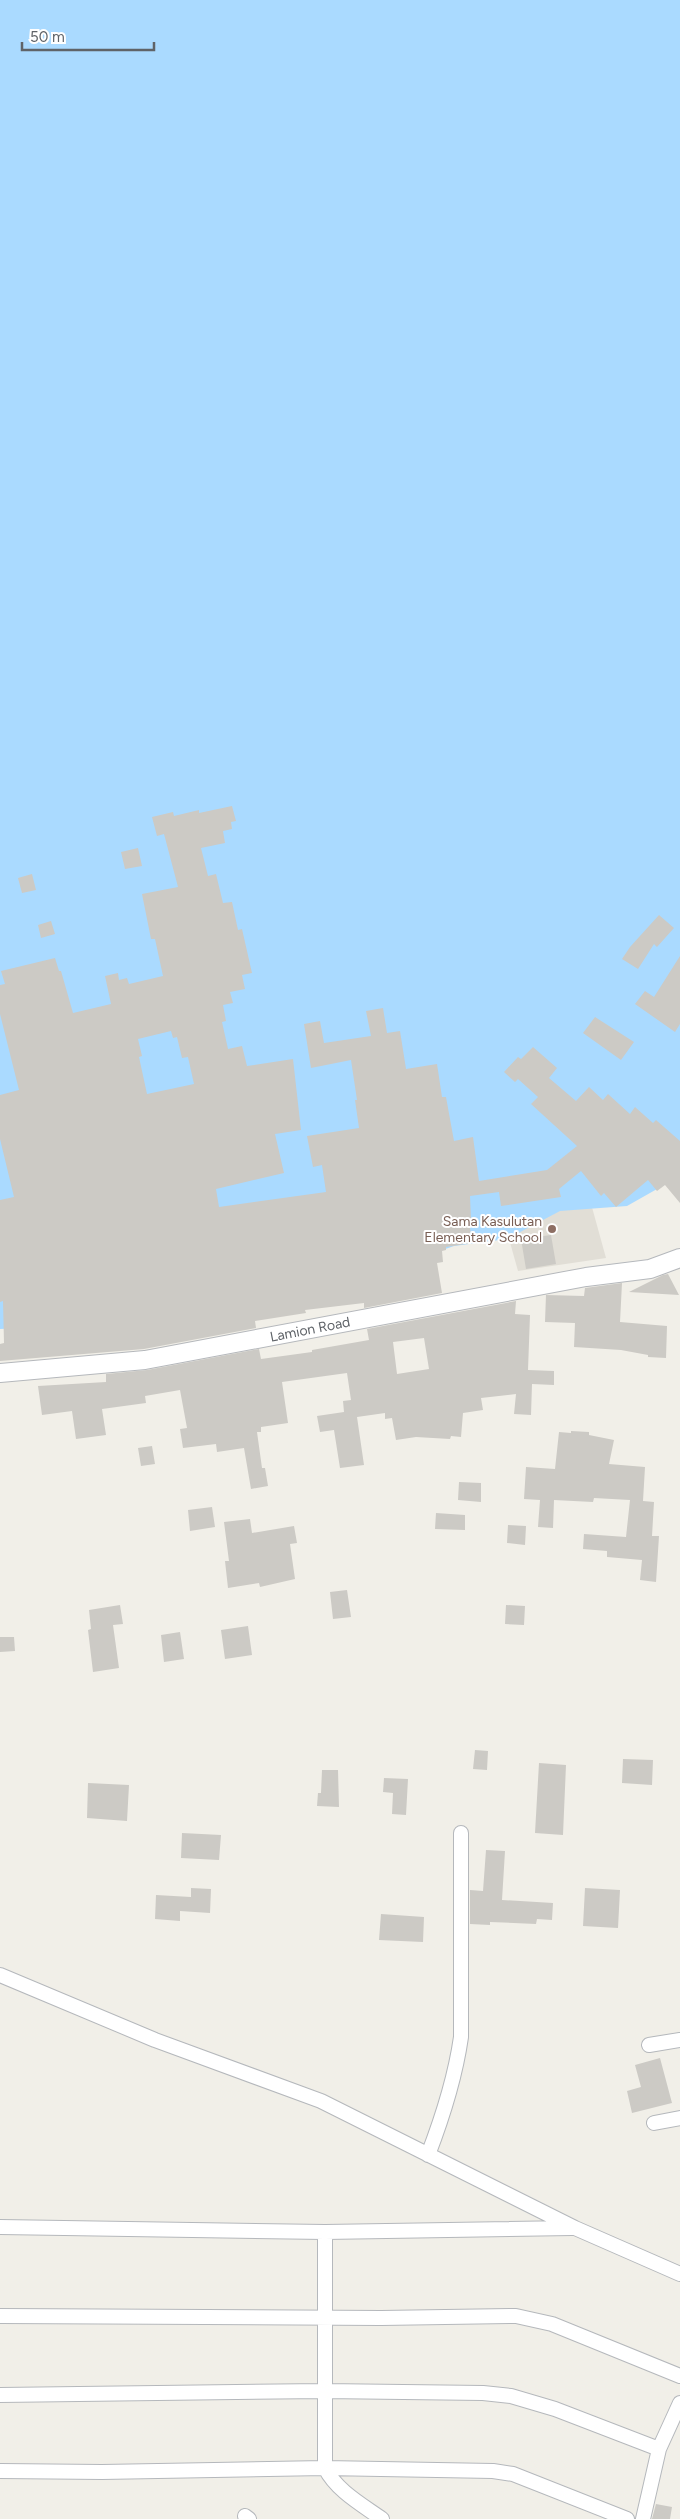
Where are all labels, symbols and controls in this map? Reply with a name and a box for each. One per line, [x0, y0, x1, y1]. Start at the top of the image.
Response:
scale bar [22, 20, 155, 52]
text: 50 m [30, 28, 65, 46]
place label: Sama Kasulutan Elementary School [424, 1213, 542, 1246]
marker: Sama Kasulutan Elementary School [546, 1223, 558, 1235]
street label: Lamion Road [269, 1313, 352, 1346]

